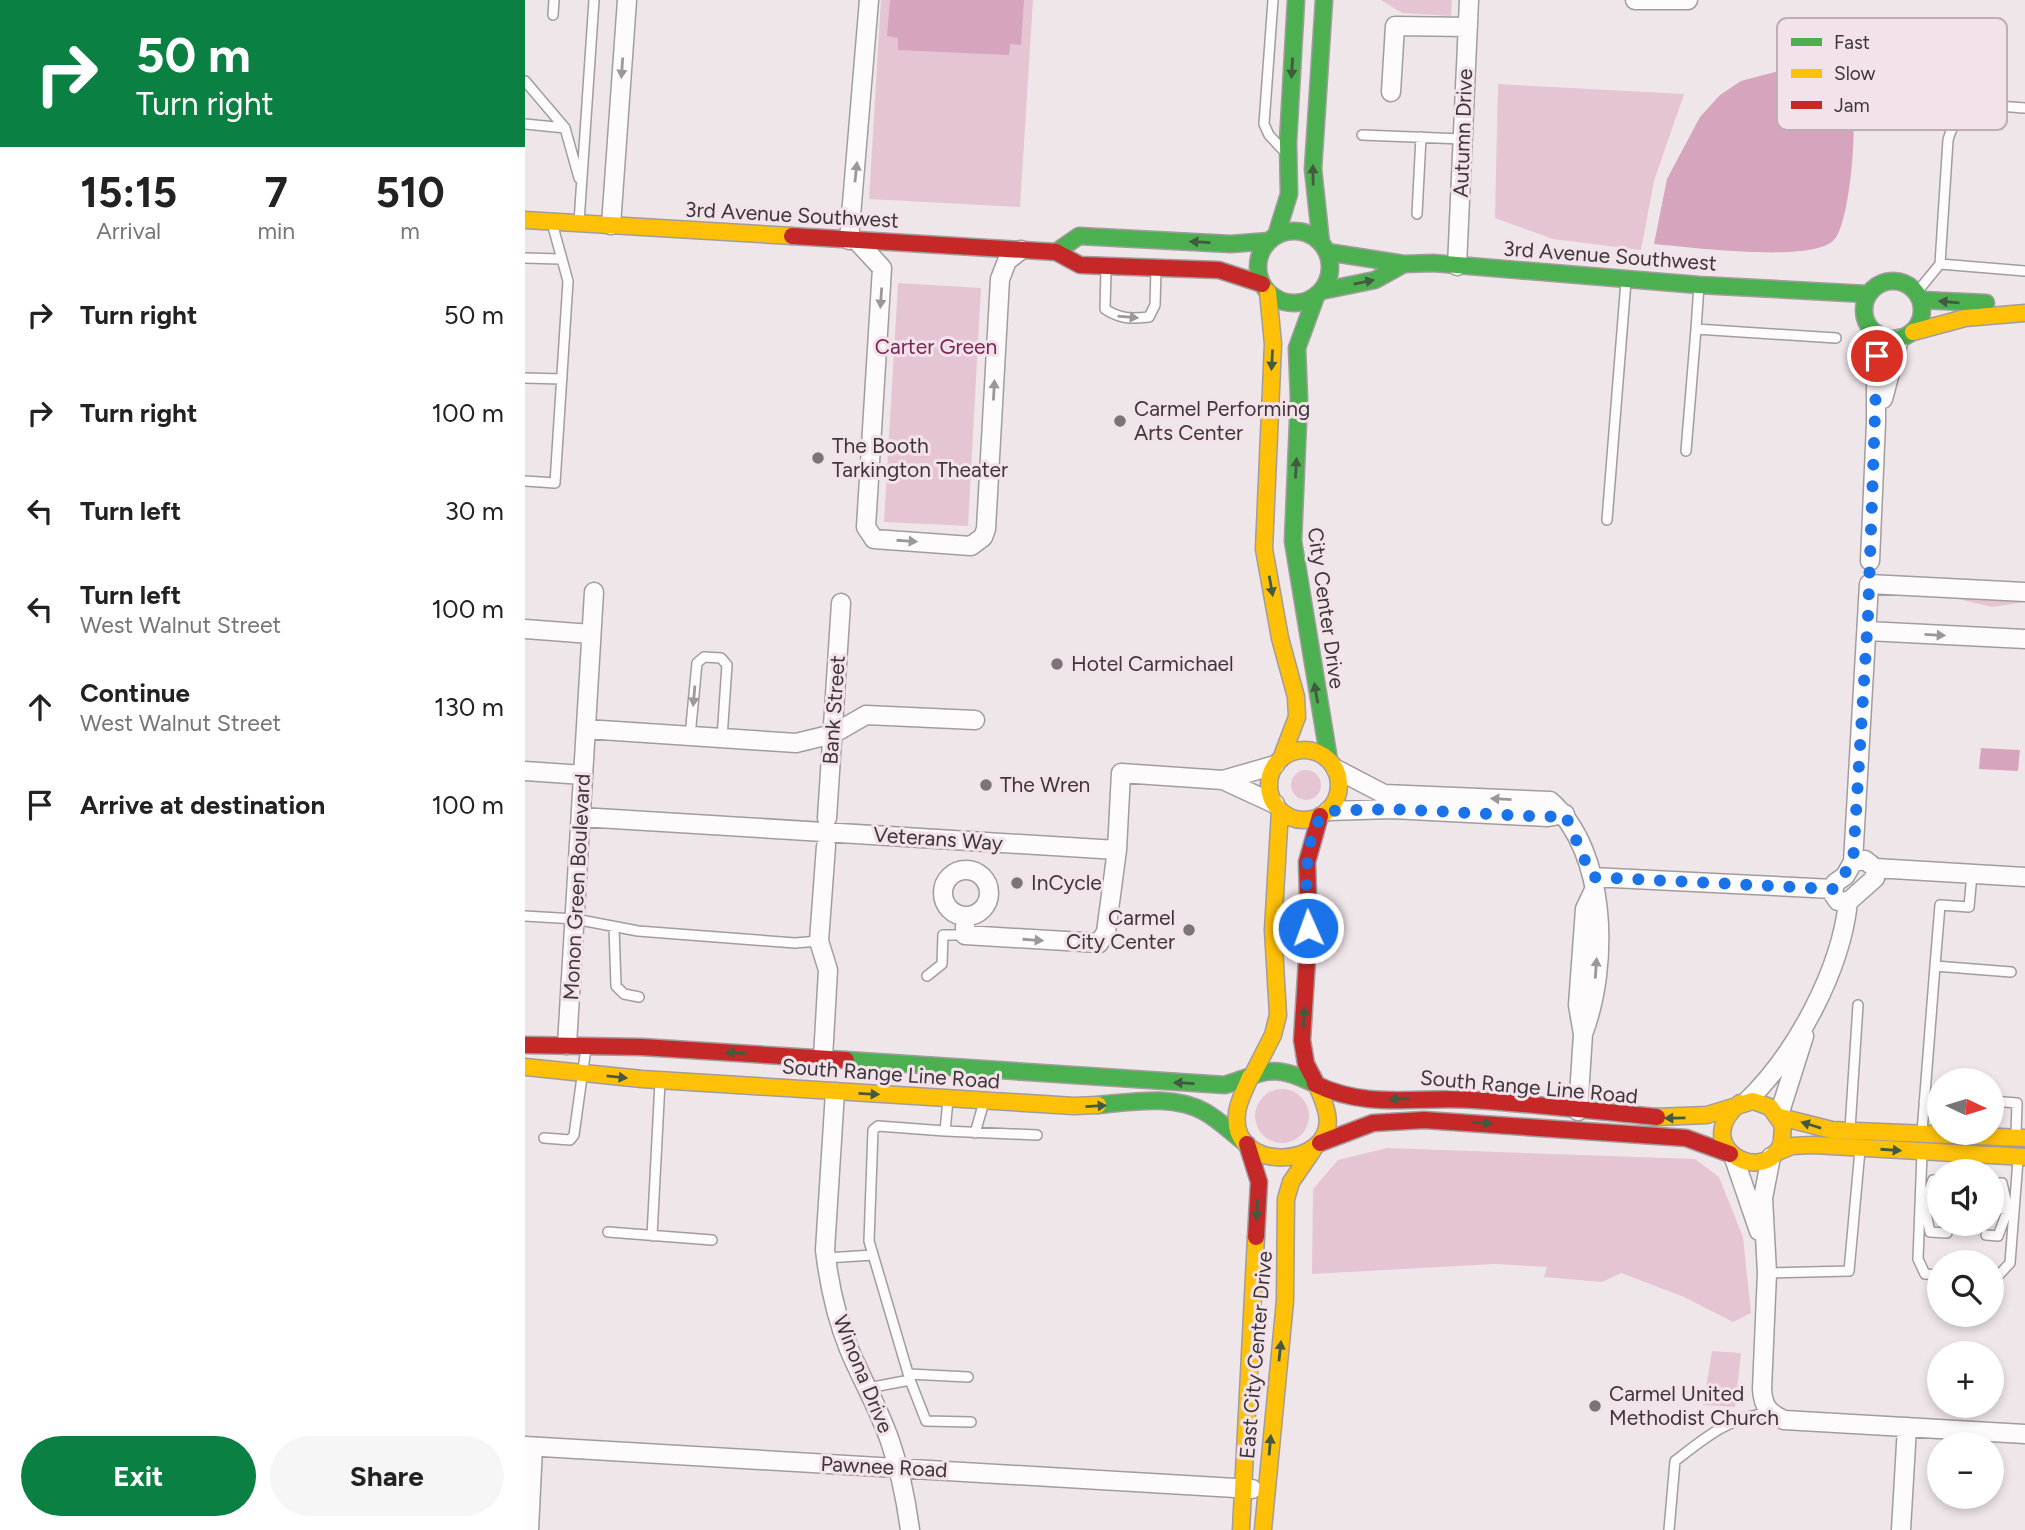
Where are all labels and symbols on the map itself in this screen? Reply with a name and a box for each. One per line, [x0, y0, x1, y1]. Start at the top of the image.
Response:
legend [1777, 18, 2007, 130]
text: Fast [1834, 31, 1870, 54]
one-way arrow [617, 57, 628, 79]
one-way arrow [1286, 57, 1297, 79]
text: Slow [1834, 62, 1876, 85]
street label: Autumn Drive [1448, 68, 1477, 198]
text: Jam [1834, 94, 1870, 117]
one-way arrow [851, 161, 862, 183]
one-way arrow [1308, 164, 1319, 186]
street label: 3rd Avenue Southwest [685, 196, 900, 233]
street label: 3rd Avenue Southwest [1502, 236, 1718, 275]
one-way arrow [1189, 237, 1211, 248]
one-way arrow [1353, 276, 1375, 287]
one-way arrow [875, 287, 886, 309]
one-way arrow [1938, 297, 1960, 308]
one-way arrow [1117, 312, 1139, 323]
pin [1847, 326, 1907, 386]
park label: Carter Green [875, 334, 997, 359]
one-way arrow [1266, 349, 1277, 371]
one-way arrow [988, 378, 999, 400]
place label: Carmel Performing Arts Center [1134, 396, 1310, 445]
marker: Carmel Performing Arts Center [1112, 413, 1128, 429]
place label: The Booth Tarkington Theater [832, 433, 1008, 482]
marker: The Booth Tarkington Theater [810, 450, 826, 466]
one-way arrow [1291, 456, 1302, 478]
street label: City Center Drive [1303, 526, 1350, 690]
one-way arrow [896, 536, 918, 547]
one-way arrow [1266, 575, 1277, 597]
one-way arrow [1924, 629, 1946, 640]
place label: Hotel Carmichael [1071, 651, 1234, 676]
street label: Bank Street [817, 654, 850, 765]
marker: Hotel Carmichael [1049, 656, 1065, 672]
one-way arrow [1310, 682, 1321, 704]
one-way arrow [688, 685, 699, 707]
place label: The Wren [1000, 772, 1090, 797]
street label: Monon Green Boulevard [558, 773, 595, 1001]
marker: The Wren [978, 777, 994, 793]
one-way arrow [1490, 793, 1512, 804]
street label: Veterans Way [872, 821, 1004, 856]
place label: InCycle [1031, 870, 1102, 895]
marker: InCycle [1009, 875, 1025, 891]
position arrow [1271, 891, 1345, 965]
place label: Carmel City Center [1066, 905, 1175, 954]
marker: Carmel City Center [1181, 922, 1197, 938]
one-way arrow [1022, 935, 1044, 946]
one-way arrow [1591, 956, 1602, 978]
one-way arrow [1299, 1006, 1310, 1028]
one-way arrow [725, 1047, 747, 1058]
street label: South Range Line Road [781, 1053, 1001, 1094]
street label: South Range Line Road [1419, 1065, 1639, 1108]
north arrow [1927, 1068, 2004, 1144]
one-way arrow [606, 1071, 628, 1082]
one-way arrow [1172, 1077, 1194, 1088]
one-way arrow [858, 1088, 880, 1099]
one-way arrow [1388, 1093, 1410, 1104]
one-way arrow [1085, 1100, 1107, 1111]
one-way arrow [1664, 1112, 1686, 1124]
one-way arrow [1471, 1118, 1493, 1129]
one-way arrow [1800, 1119, 1821, 1129]
one-way arrow [1880, 1145, 1902, 1156]
one-way arrow [1251, 1199, 1262, 1221]
street label: East City Center Drive [1234, 1250, 1277, 1460]
street label: Winona Drive [828, 1311, 898, 1436]
one-way arrow [1275, 1340, 1286, 1362]
place label: Carmel United Methodist Church [1609, 1381, 1779, 1430]
marker: Carmel United Methodist Church [1587, 1398, 1603, 1414]
one-way arrow [1264, 1434, 1275, 1456]
street label: Pawnee Road [820, 1451, 948, 1482]

